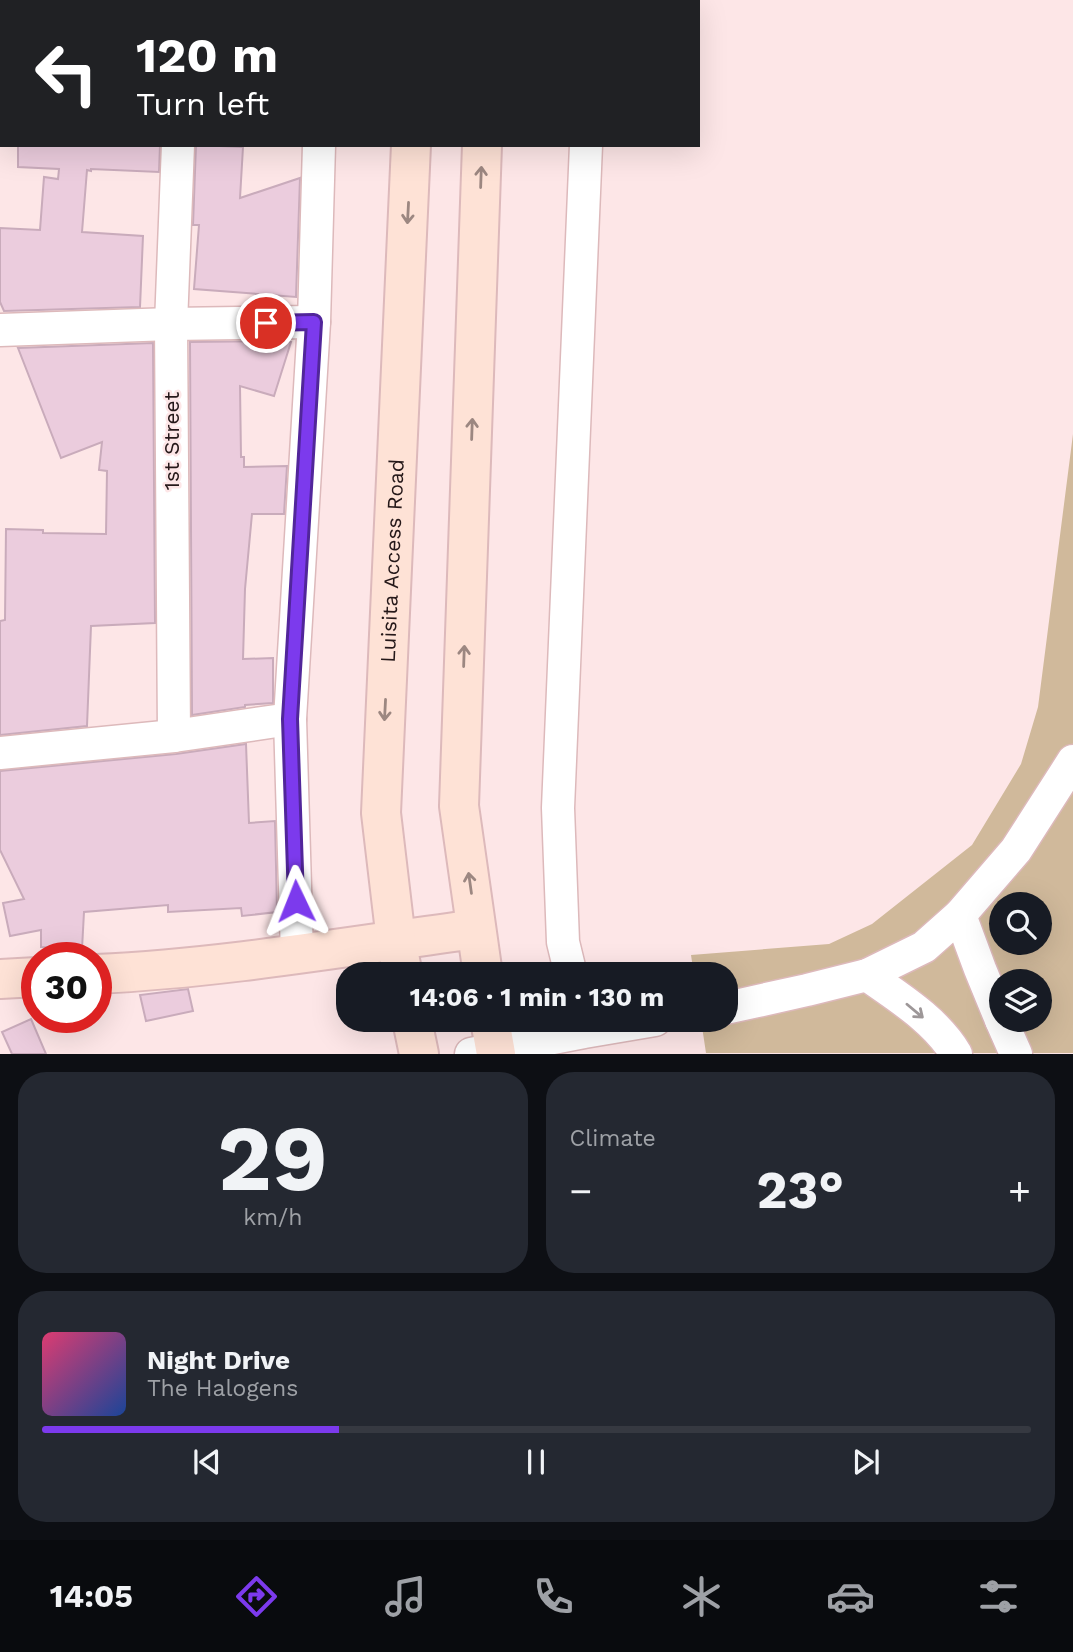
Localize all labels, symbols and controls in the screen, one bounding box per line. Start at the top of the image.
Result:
text: 120 m [136,26,278,84]
icon: left [21,28,112,119]
text: Turn left [136,85,269,123]
one-way arrow [474,166,487,189]
one-way arrow [401,202,414,225]
pin [236,293,296,353]
icon: arrive [247,304,285,342]
street label: 1st Street [159,392,184,490]
one-way arrow [465,418,478,441]
street label: Luisita Access Road [375,458,409,663]
one-way arrow [457,645,470,668]
one-way arrow [379,698,392,721]
position arrow [259,864,333,938]
one-way arrow [463,872,476,895]
map controls [989,892,1052,1032]
button: search [989,892,1052,955]
speed limit sign: 30 [21,942,112,1033]
button: layers [989,969,1052,1032]
text: 14:06 · 1 min · 130 m [410,982,664,1012]
one-way arrow [905,1003,923,1018]
text: 29 [218,1105,328,1212]
text: Climate [570,1125,656,1152]
text: 23° [756,1160,844,1221]
text: − [570,1169,592,1213]
text: + [1008,1169,1031,1213]
text: km/h [243,1204,302,1231]
text: Night Drive [147,1345,290,1375]
text: The Halogens [147,1375,298,1402]
icon: previous [188,1443,226,1481]
icon: pause [517,1443,555,1481]
icon: next [847,1443,885,1481]
icon: directions [232,1572,281,1621]
icon: music [381,1572,430,1621]
icon: phone [529,1572,578,1621]
icon: climate [677,1572,726,1621]
icon: car [826,1572,875,1621]
icon: filters [974,1572,1023,1621]
text: 14:05 [50,1577,133,1615]

